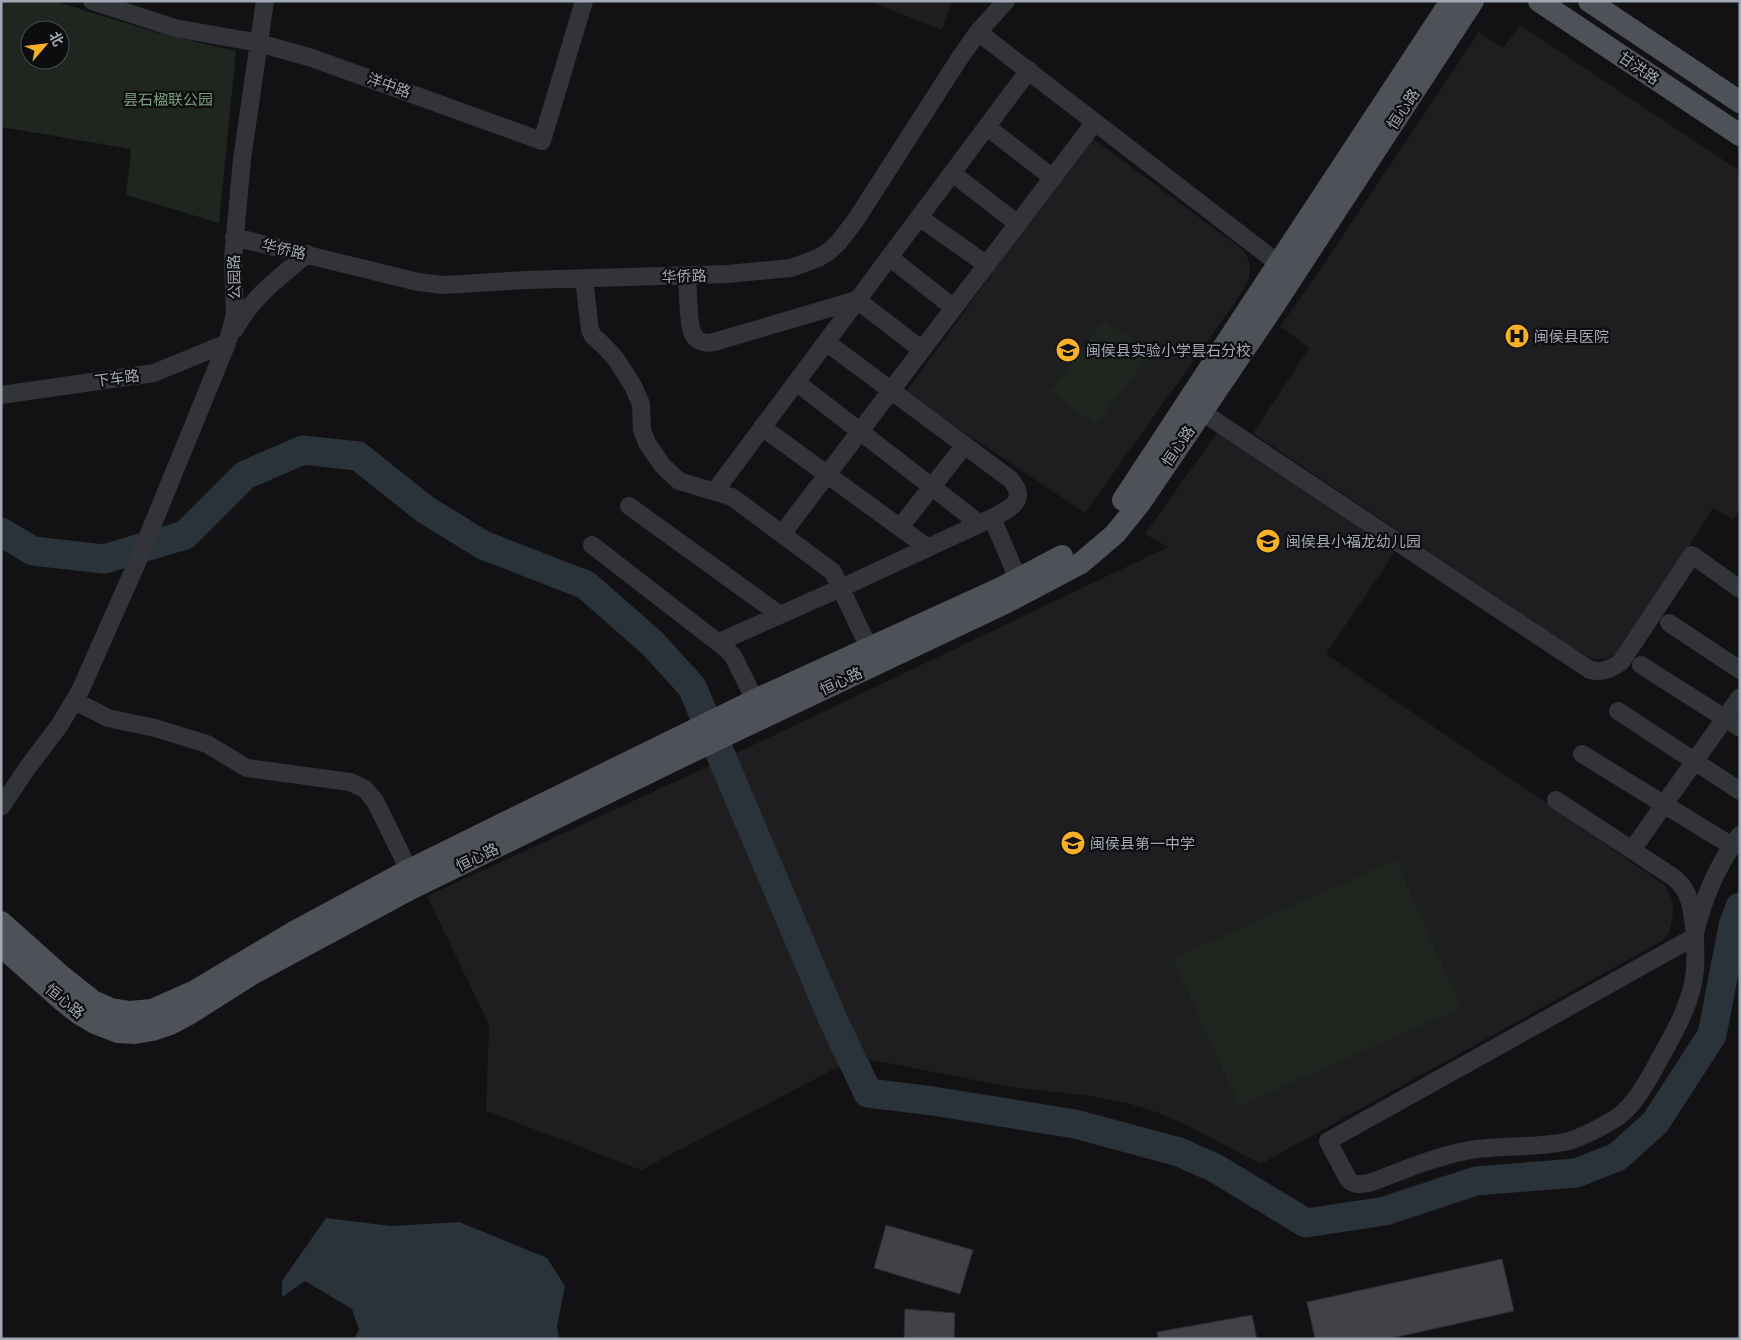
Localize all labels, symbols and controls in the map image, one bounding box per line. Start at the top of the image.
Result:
north arrow [20,20,70,70]
text: 北 [45,28,68,49]
street label: 甘洪路 [1615,48,1663,88]
street label: 洋中路 [365,68,413,102]
street label: 恒心路 [1383,85,1423,133]
park label: 昙石楹联公园 [123,90,213,109]
street label: 华侨路 [260,235,308,263]
street label: 公园路 [224,254,244,300]
street label: 华侨路 [661,266,707,286]
hospital icon: 闽侯县医院 [1504,323,1530,349]
place label: 闽侯县医院 [1534,327,1609,346]
school or university icon: 闽侯县实验小学昙石分校 [1055,337,1081,363]
place label: 闽侯县实验小学昙石分校 [1086,341,1251,360]
street label: 下车路 [93,365,141,391]
street label: 恒心路 [1158,422,1198,470]
school or university icon: 闽侯县小福龙幼儿园 [1255,528,1281,554]
place label: 闽侯县小福龙幼儿园 [1286,532,1421,551]
street label: 恒心路 [817,663,865,699]
school or university icon: 闽侯县第一中学 [1060,830,1086,856]
place label: 闽侯县第一中学 [1090,834,1195,853]
street label: 恒心路 [453,839,501,875]
street label: 恒心路 [42,979,88,1023]

